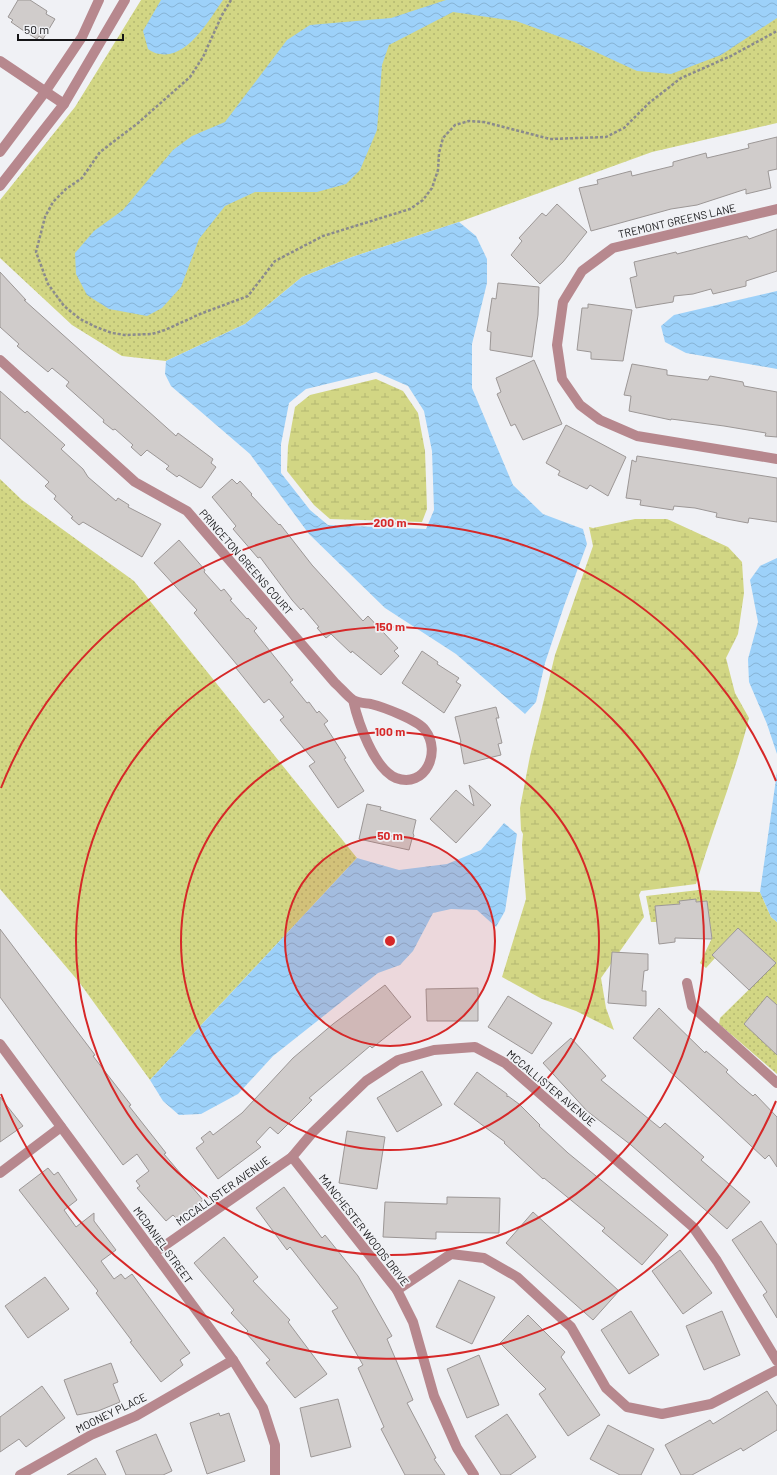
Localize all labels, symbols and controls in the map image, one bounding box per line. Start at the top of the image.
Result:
scale bar [18,16,123,42]
text: 50 m [24,22,49,36]
street label: TREMONT GREENS LANE [617,201,737,240]
street label: PRINCETON GREENS COURT [197,506,296,617]
text: 200 m [374,515,406,529]
text: 150 m [375,619,405,633]
text: 100 m [375,724,405,738]
text: 50 m [377,828,403,842]
centre of rings [383,934,397,948]
street label: MCCALLISTER AVENUE [504,1047,599,1129]
street label: MCCALLISTER AVENUE [173,1153,272,1228]
street label: MANCHESTER WOODS DRIVE [317,1171,412,1288]
street label: MCDANIEL STREET [131,1204,196,1286]
street label: MOONEY PLACE [73,1390,149,1435]

